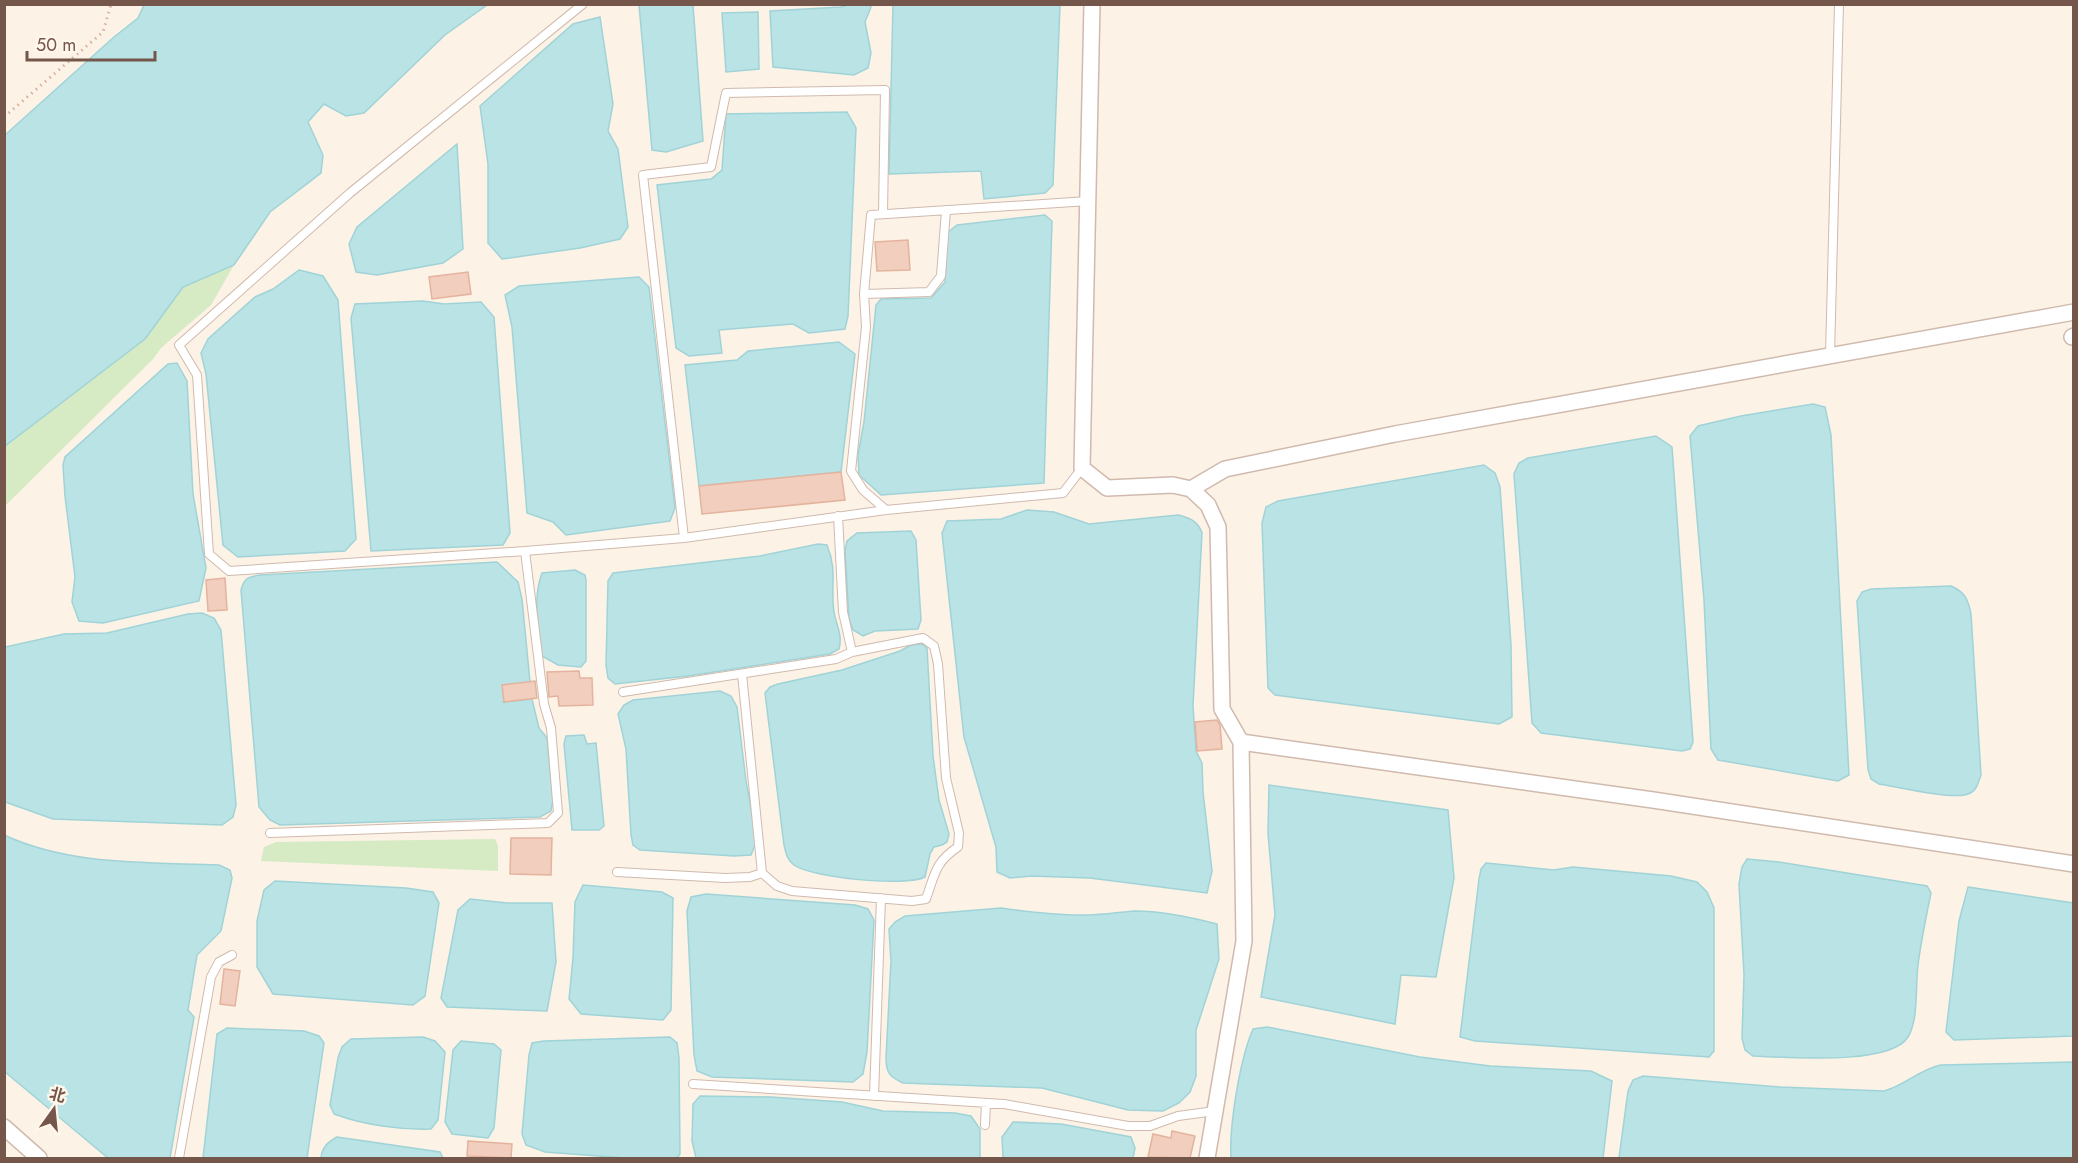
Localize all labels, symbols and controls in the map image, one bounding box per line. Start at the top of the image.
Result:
scale bar [27,24,154,62]
text: 50 m [36,32,76,58]
north arrow [24,1079,84,1139]
text: 北 [47,1082,68,1108]

